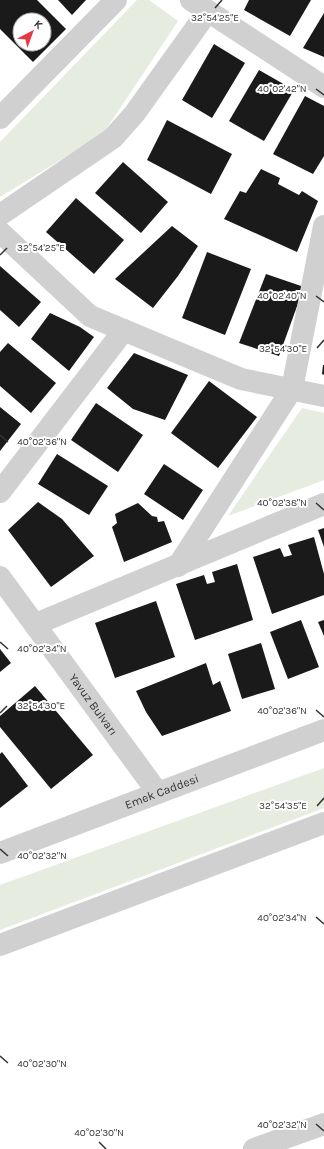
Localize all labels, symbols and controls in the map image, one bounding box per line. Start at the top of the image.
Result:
north arrow [12,12,52,52]
text: 32°54'25"E [191,12,239,24]
text: K [31,18,46,33]
text: 40°02'42"N [257,83,307,95]
text: 32°54'25"E [17,242,65,254]
text: 40°02'40"N [257,290,307,302]
text: 32°54'30"E [259,343,307,355]
text: 40°02'36"N [17,436,67,448]
text: 40°02'38"N [257,497,307,509]
text: 40°02'34"N [17,643,67,655]
street label: Yavuz Bulvarı [66,671,120,738]
text: 32°54'30"E [17,700,65,712]
text: 40°02'36"N [257,705,307,717]
street label: Emek Caddesi [123,771,201,812]
text: 32°54'35"E [259,800,307,812]
text: 40°02'32"N [17,850,67,862]
text: 40°02'34"N [257,912,307,924]
text: 40°02'30"N [17,1058,67,1070]
text: 40°02'32"N [257,1119,307,1131]
text: 40°02'30"N [74,1127,124,1139]

